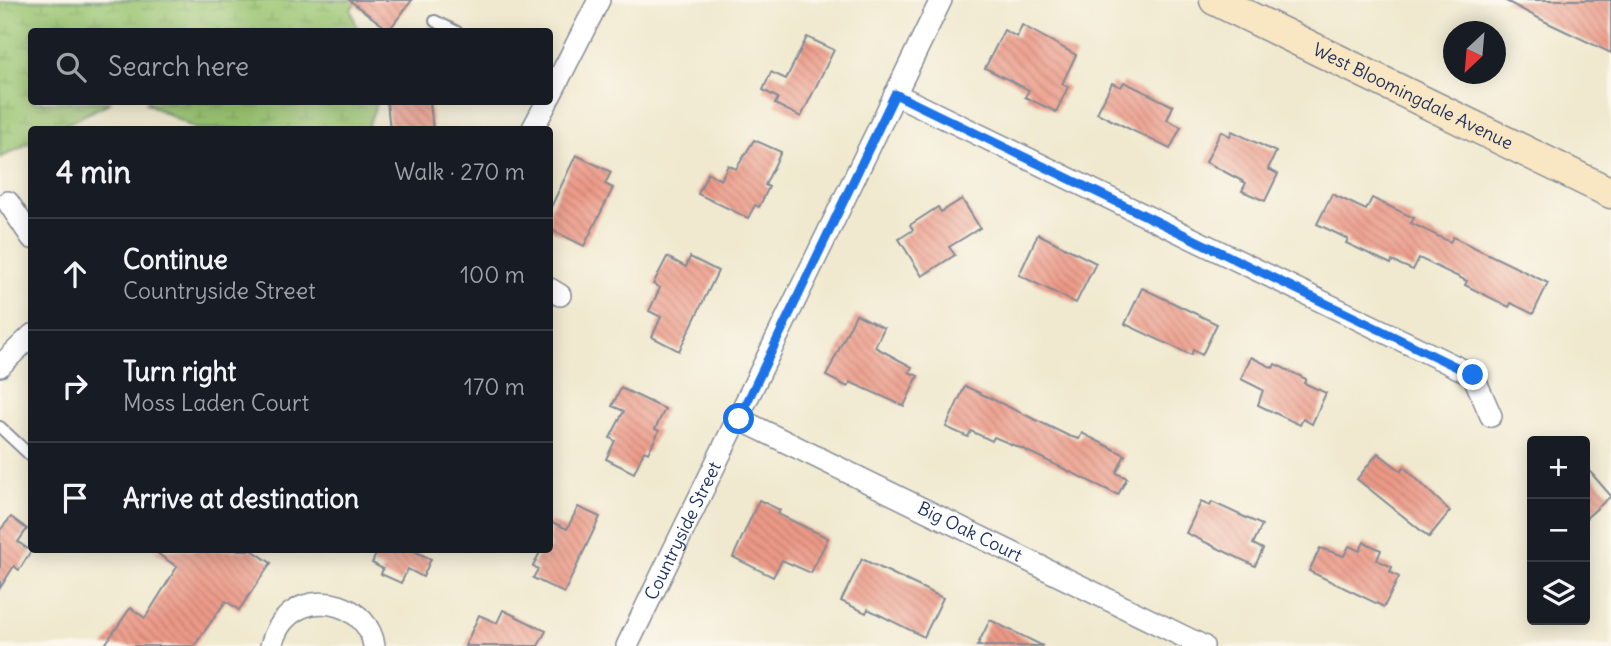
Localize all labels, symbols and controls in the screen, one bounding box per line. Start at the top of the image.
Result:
north arrow [1443,21,1506,84]
search box [28,28,553,105]
street label: West Bloomingdale Avenue [1309,37,1517,154]
icon: search [52,48,90,86]
text: Search here [108,50,249,83]
text: 4 min [56,153,131,191]
text: Walk · 270 m [394,157,525,186]
text: Continue [123,243,228,276]
icon: ahead [56,255,94,293]
text: 100 m [460,260,525,289]
text: Countryside Street [123,276,316,305]
text: Turn right [123,355,236,388]
route end [1457,359,1488,390]
icon: right [56,367,94,405]
text: 170 m [464,372,525,401]
text: Moss Laden Court [123,388,309,417]
route start [723,403,754,434]
map controls [1527,436,1590,625]
button: + [1527,436,1590,499]
street label: Countryside Street [639,458,726,604]
icon: arrive [56,479,94,517]
text: Arrive at destination [123,482,359,515]
street label: Big Oak Court [914,496,1026,567]
button: − [1527,499,1590,562]
button: layers [1527,562,1590,625]

